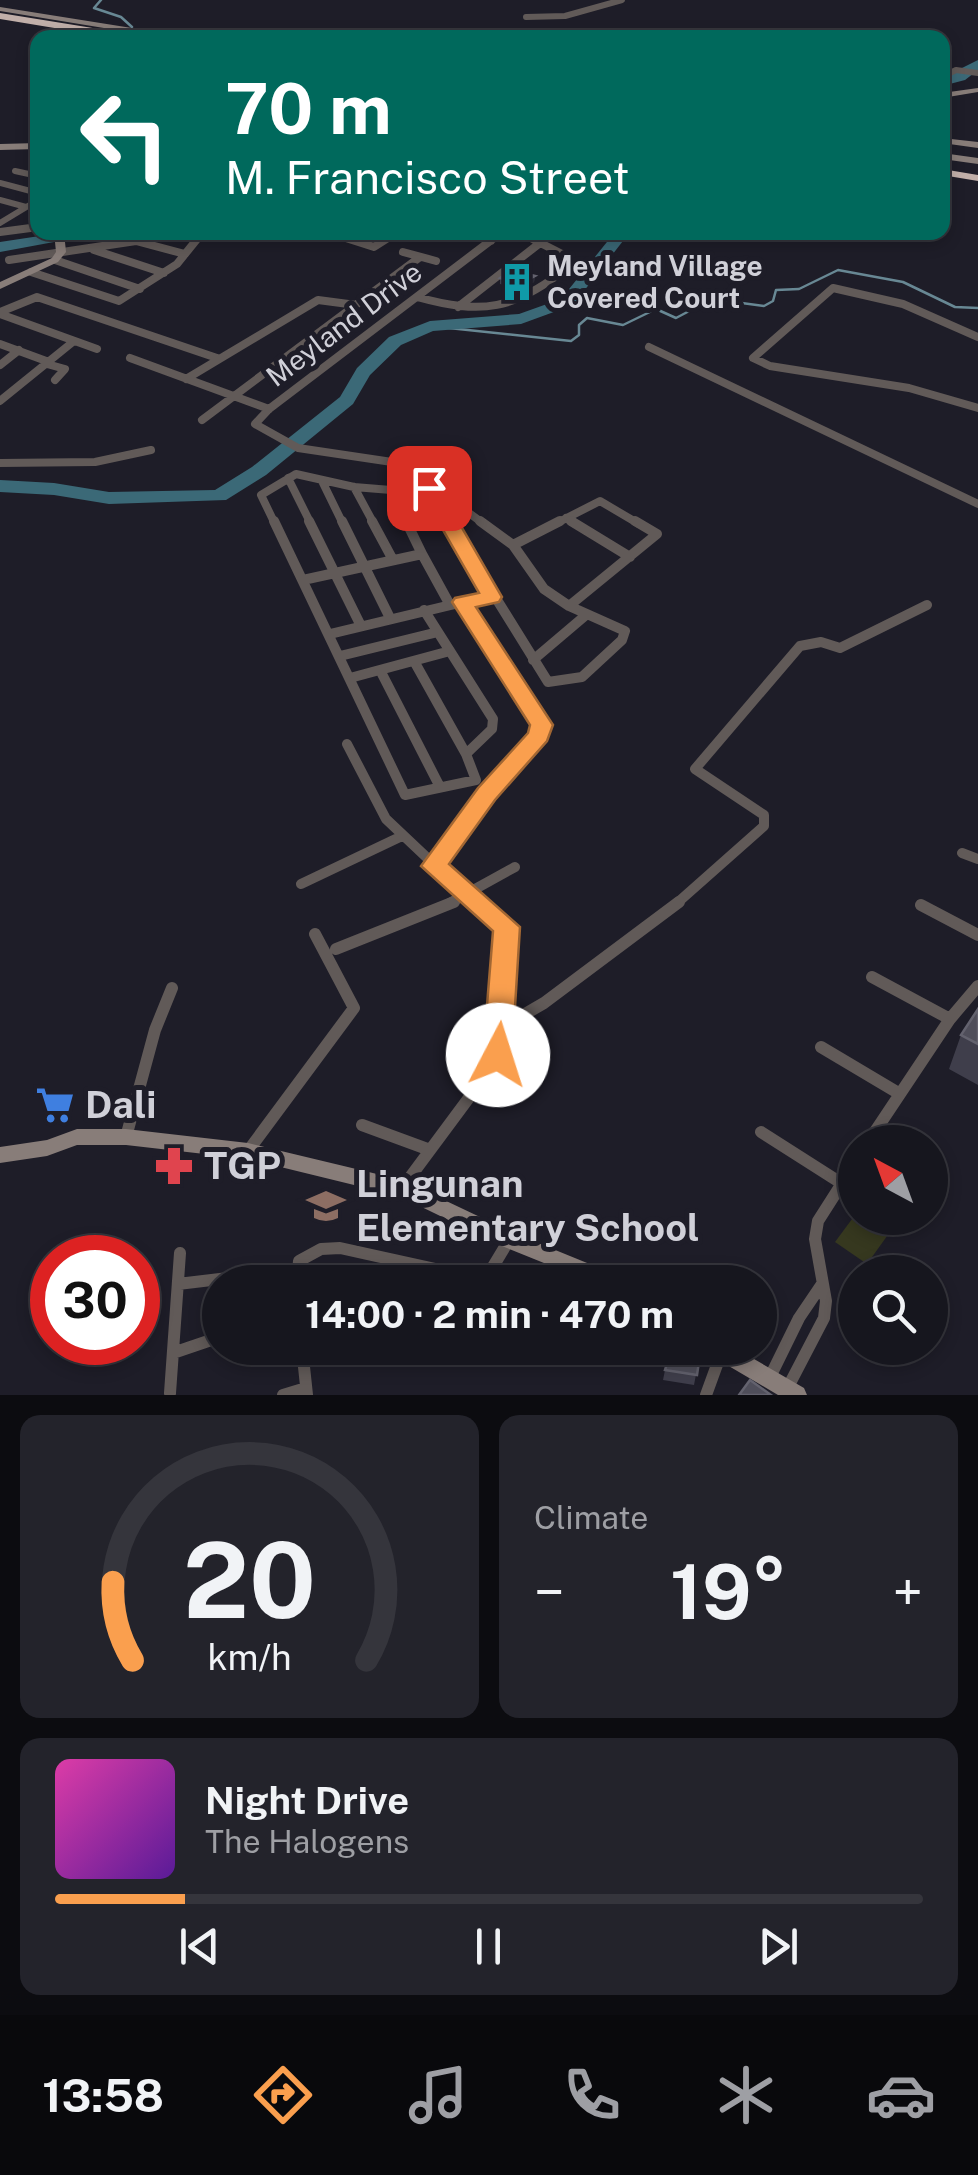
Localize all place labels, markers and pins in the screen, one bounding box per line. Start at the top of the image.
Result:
place label: Meyland Village Covered Court [547,249,763,314]
building icon: Meyland Village Covered Court [496,261,538,303]
pin [387,446,472,531]
place label: Dali [85,1082,156,1127]
supermarket icon: Dali [34,1084,76,1126]
place label: TGP [204,1143,281,1188]
pharmacy icon: TGP [153,1145,195,1187]
place label: Lingunan Elementary School [356,1161,700,1250]
school or university icon: Lingunan Elementary School [305,1185,347,1227]

